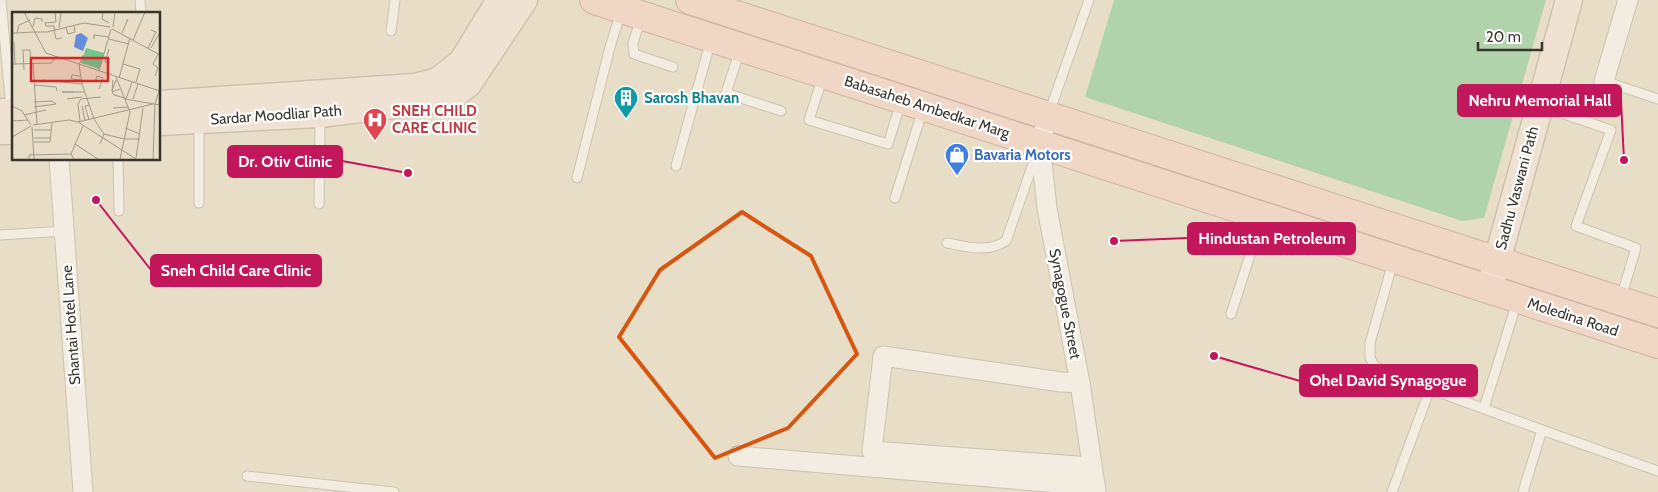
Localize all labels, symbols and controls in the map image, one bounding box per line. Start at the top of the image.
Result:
inset map [12,12,160,160]
scale bar [1478,20,1542,52]
text: 20 m [1486,28,1521,46]
street label: Babasaheb Ambedkar Marg [842,72,1012,142]
building icon: Sarosh Bhavan [613,85,639,119]
callout: Nehru Memorial Hall [1458,85,1621,116]
place label: Sarosh Bhavan [644,89,739,107]
text: Nehru Memorial Hall [1468,91,1612,110]
street label: Sardar Moodliar Path [210,101,342,129]
place label: SNEH CHILD CARE CLINIC [392,102,477,137]
hospital icon: SNEH CHILD CARE CLINIC [362,107,388,141]
street label: Sadhu Vaswani Path [1492,124,1542,252]
shop icon: Bavaria Motors [944,142,970,176]
callout: Dr. Otiv Clinic [228,146,342,177]
place label: Bavaria Motors [974,146,1071,164]
text: Dr. Otiv Clinic [238,152,332,171]
callout: Hindustan Petroleum [1188,223,1355,254]
text: Hindustan Petroleum [1198,229,1346,248]
street label: Synagogue Street [1045,247,1085,361]
callout: Sneh Child Care Clinic [151,255,321,286]
text: Sneh Child Care Clinic [161,261,311,280]
street label: Shantai Hotel Lane [58,264,84,385]
street label: Moledina Road [1525,294,1621,340]
callout: Ohel David Synagogue [1300,365,1477,396]
text: Ohel David Synagogue [1309,371,1467,390]

